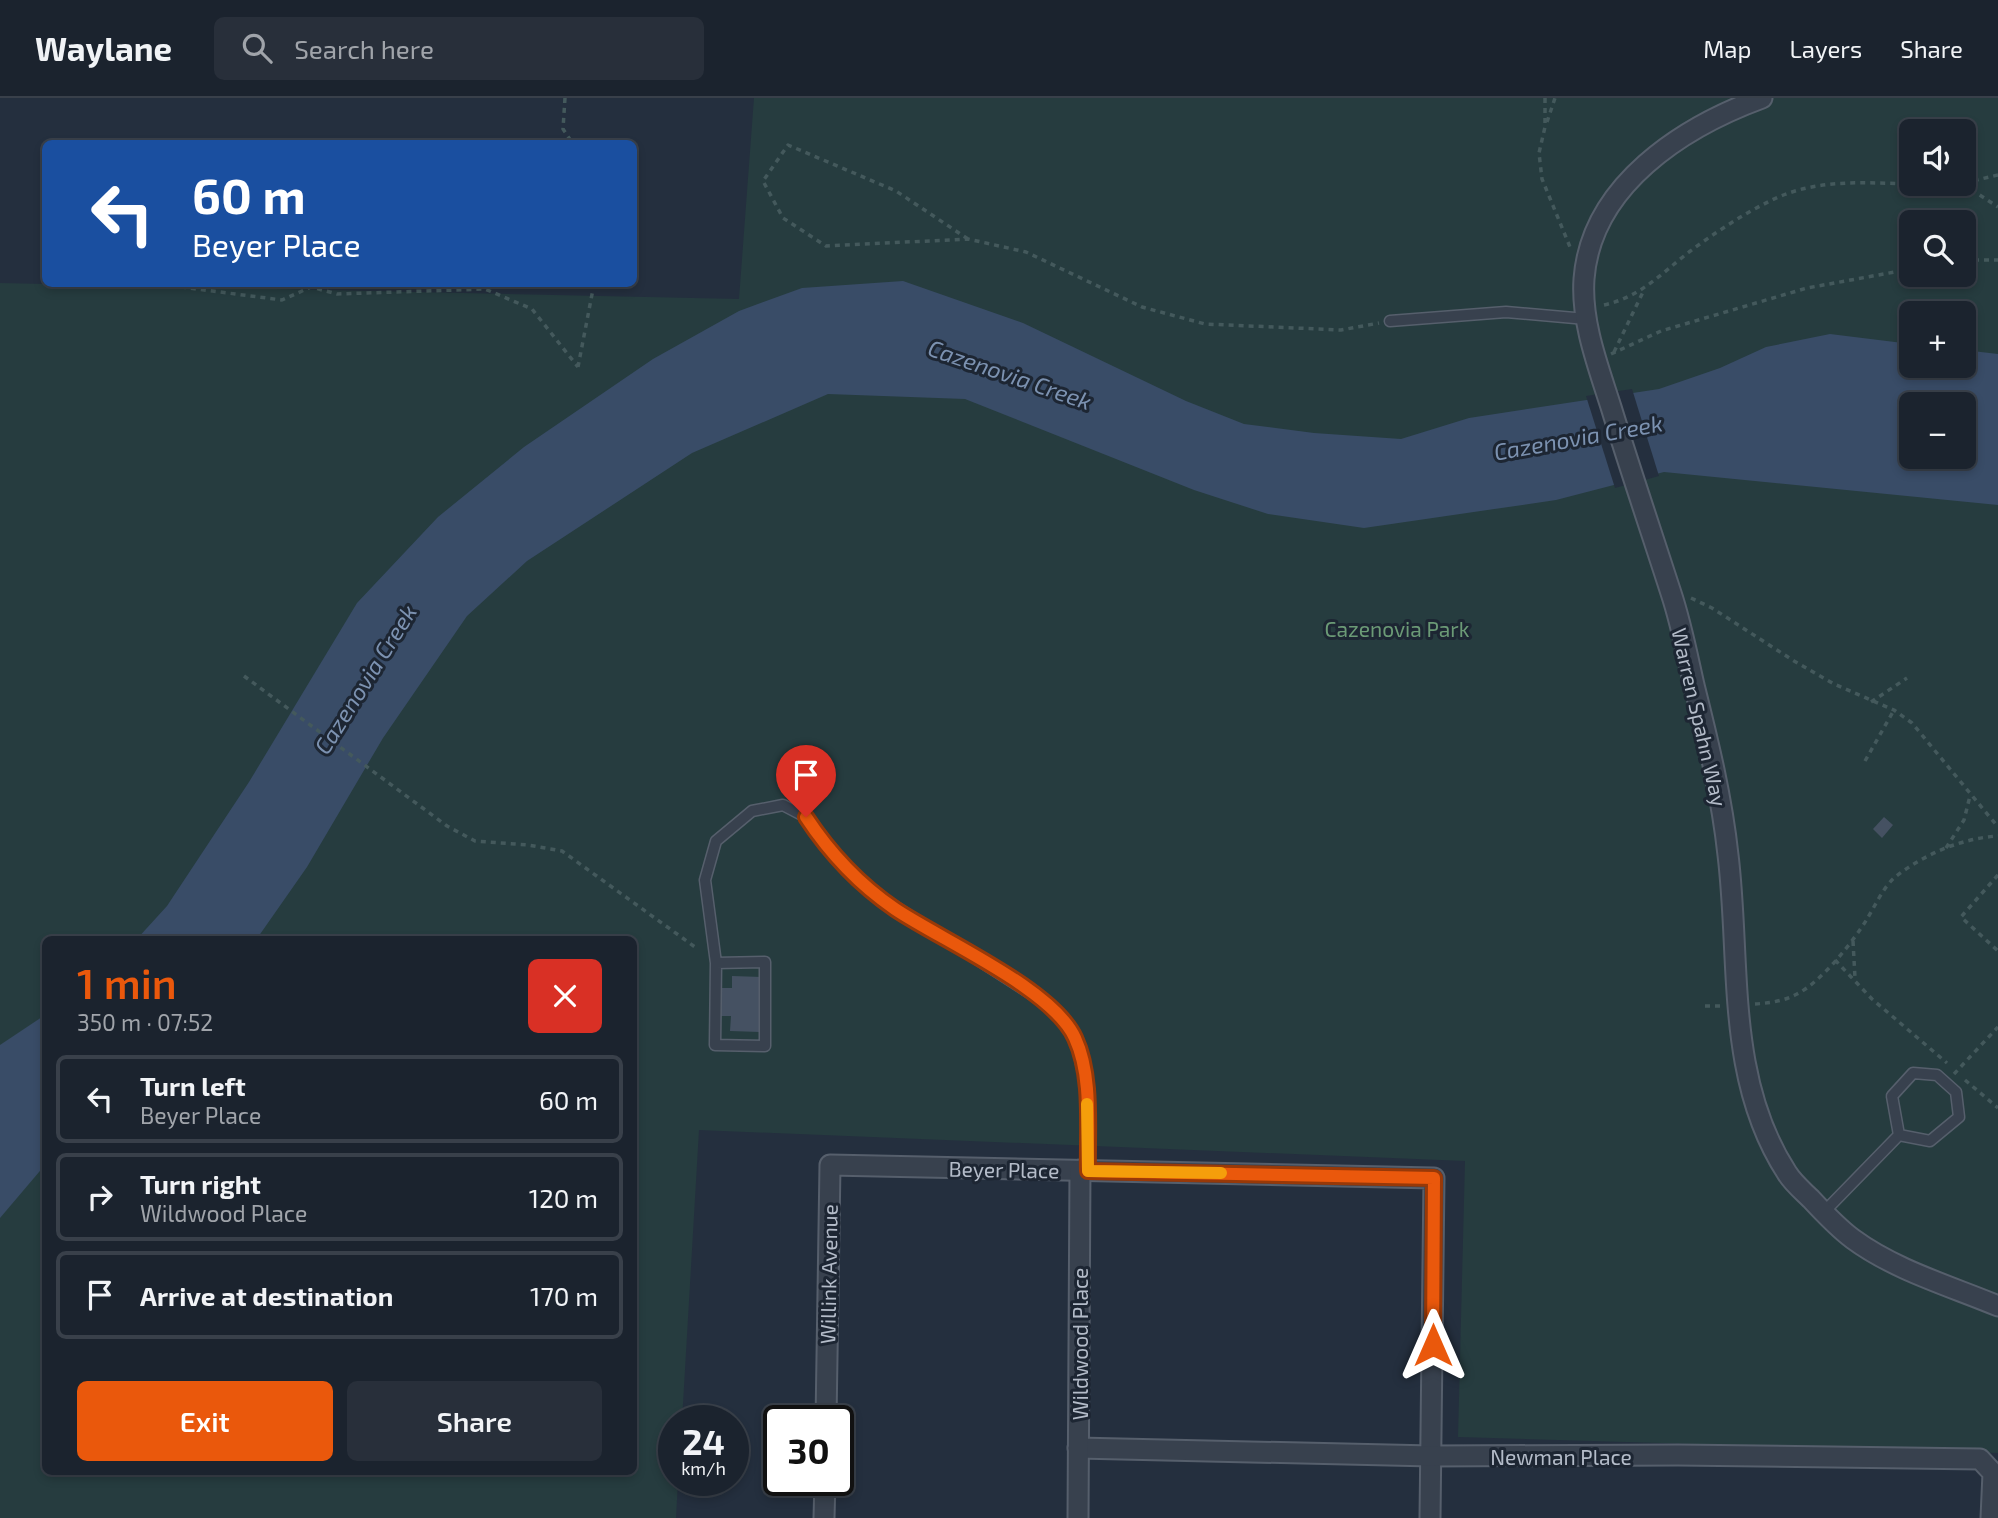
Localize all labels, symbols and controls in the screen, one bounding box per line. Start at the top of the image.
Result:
search box [214,17,704,80]
text: Waylane [35,28,172,68]
icon: search [238,29,276,67]
text: Search here [294,33,434,64]
text: Map [1703,34,1751,63]
text: Layers [1789,34,1862,63]
text: Share [1900,34,1963,63]
map controls [1899,119,1976,469]
button: sound [1899,119,1976,196]
text: 60 m [192,165,306,224]
icon: left [77,168,168,259]
button: search [1899,210,1976,287]
text: Beyer Place [192,225,361,263]
button: + [1899,301,1976,378]
water label: Cazenovia Creek [925,333,1095,415]
button: − [1899,392,1976,469]
water label: Cazenovia Creek [1491,408,1665,466]
water label: Cazenovia Creek [308,599,422,759]
park label: Cazenovia Park [1325,616,1470,641]
street label: Warren Spahn Way [1667,625,1733,809]
pin [776,745,836,817]
icon: arrive [787,756,825,794]
text: 1 min [77,957,177,1007]
button: close [528,959,602,1033]
text: 350 m · 07:52 [77,1008,213,1036]
text: Turn left [140,1070,246,1101]
icon: left [81,1080,119,1118]
text: 60 m [539,1084,598,1115]
text: Beyer Place [140,1101,261,1129]
street label: Beyer Place [948,1156,1060,1182]
text: Turn right [140,1168,261,1199]
icon: right [81,1178,119,1216]
text: 120 m [529,1182,598,1213]
text: Wildwood Place [140,1199,307,1227]
street label: Willink Avenue [814,1204,842,1344]
street label: Wildwood Place [1067,1268,1092,1420]
icon: arrive [81,1276,119,1314]
text: Arrive at destination [140,1280,393,1311]
text: 170 m [530,1280,598,1311]
position arrow [1396,1308,1470,1382]
button: Exit [77,1381,333,1461]
button: Share [347,1381,602,1461]
speed limit sign: 30 [763,1405,854,1496]
text: 24 [682,1420,725,1462]
street label: Newman Place [1490,1444,1632,1469]
text: km/h [681,1457,726,1479]

